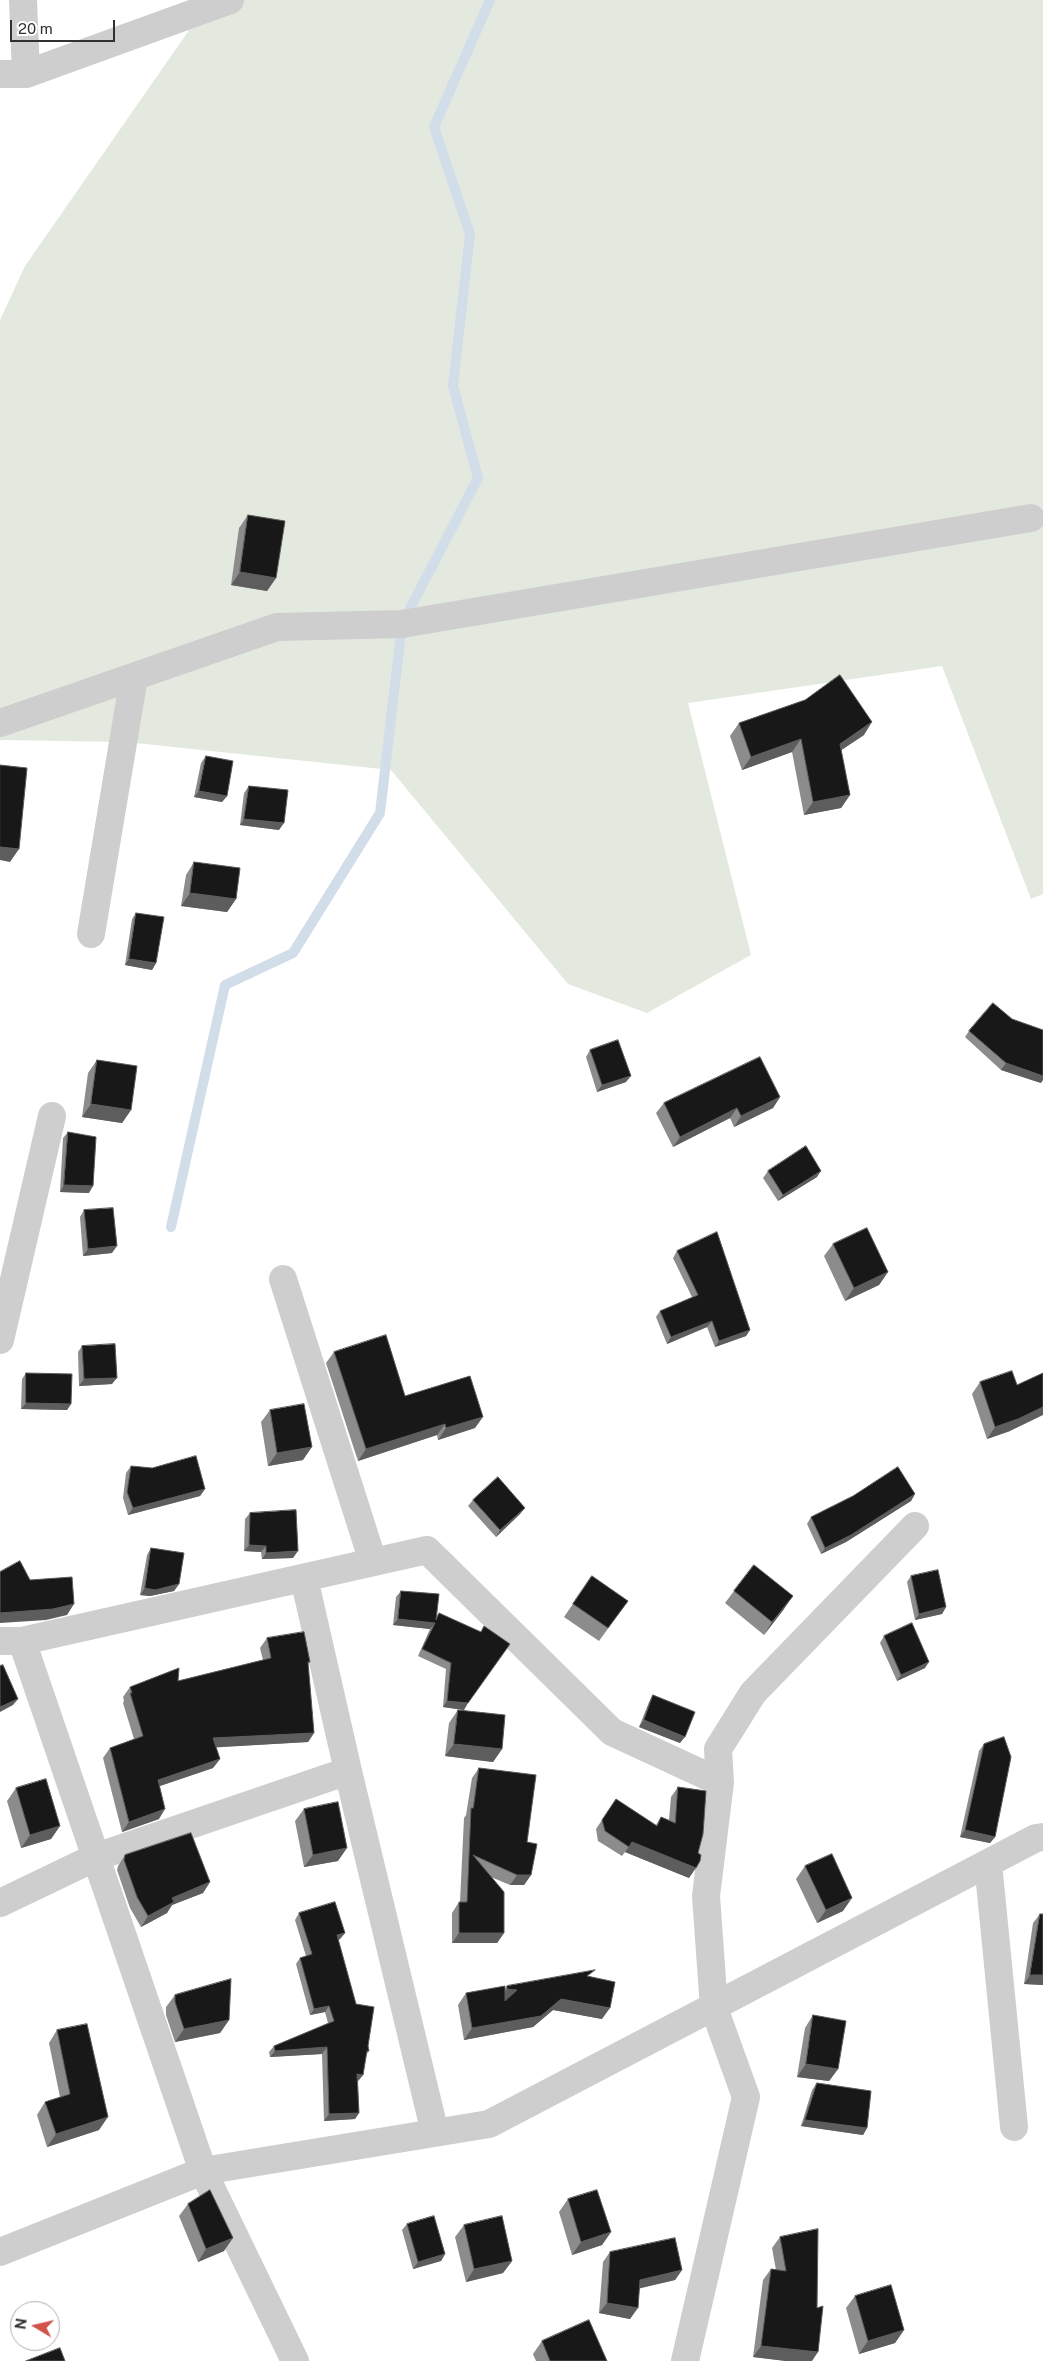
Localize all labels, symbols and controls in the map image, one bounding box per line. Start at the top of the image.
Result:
scale bar [12,10,118,42]
text: 20 m [18,20,53,37]
north arrow [10,2301,60,2351]
text: N [12,2317,30,2330]

